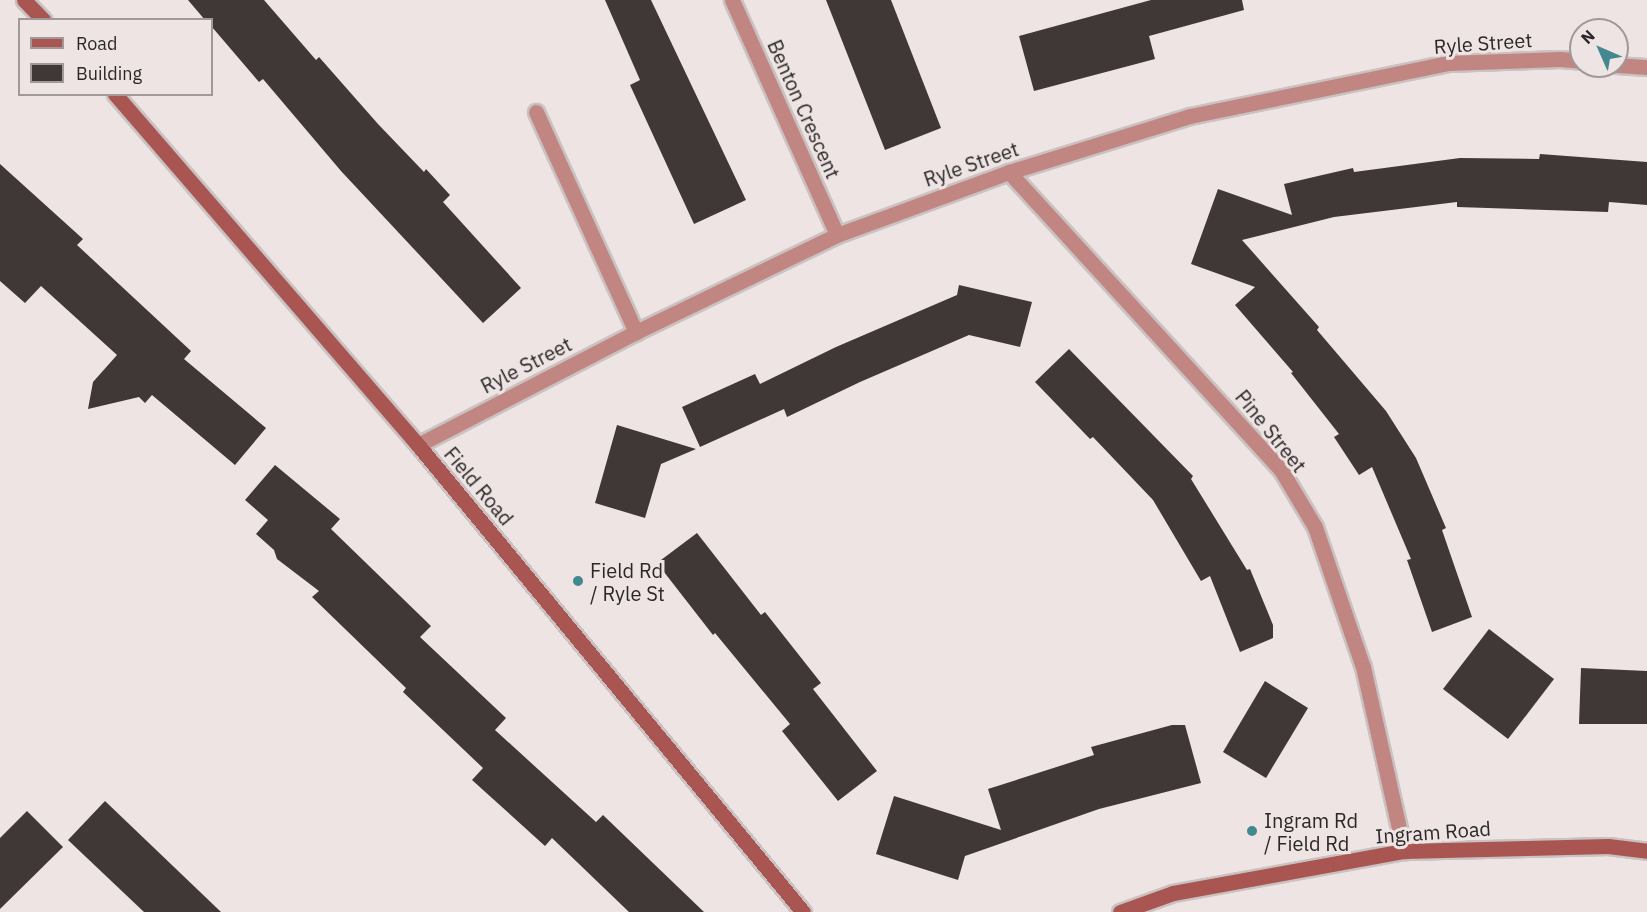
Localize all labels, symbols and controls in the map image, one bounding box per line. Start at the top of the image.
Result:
legend [18,18,213,96]
north arrow [1569,18,1629,78]
text: N [1577,26,1599,48]
street label: Ryle Street [1433,28,1533,58]
text: Road [76,32,117,55]
street label: Benton Crescent [763,36,845,182]
text: Building [76,62,142,85]
street label: Ryle Street [920,137,1022,191]
street label: Ryle Street [477,332,575,398]
street label: Pine Street [1231,385,1311,477]
street label: Field Road [439,442,519,530]
place label: Field Rd / Ryle St [590,558,665,605]
marker: Field Rd / Ryle St [571,574,585,588]
place label: Ingram Rd / Field Rd [1264,808,1358,855]
street label: Ingram Road [1374,816,1492,848]
marker: Ingram Rd / Field Rd [1245,824,1259,838]

